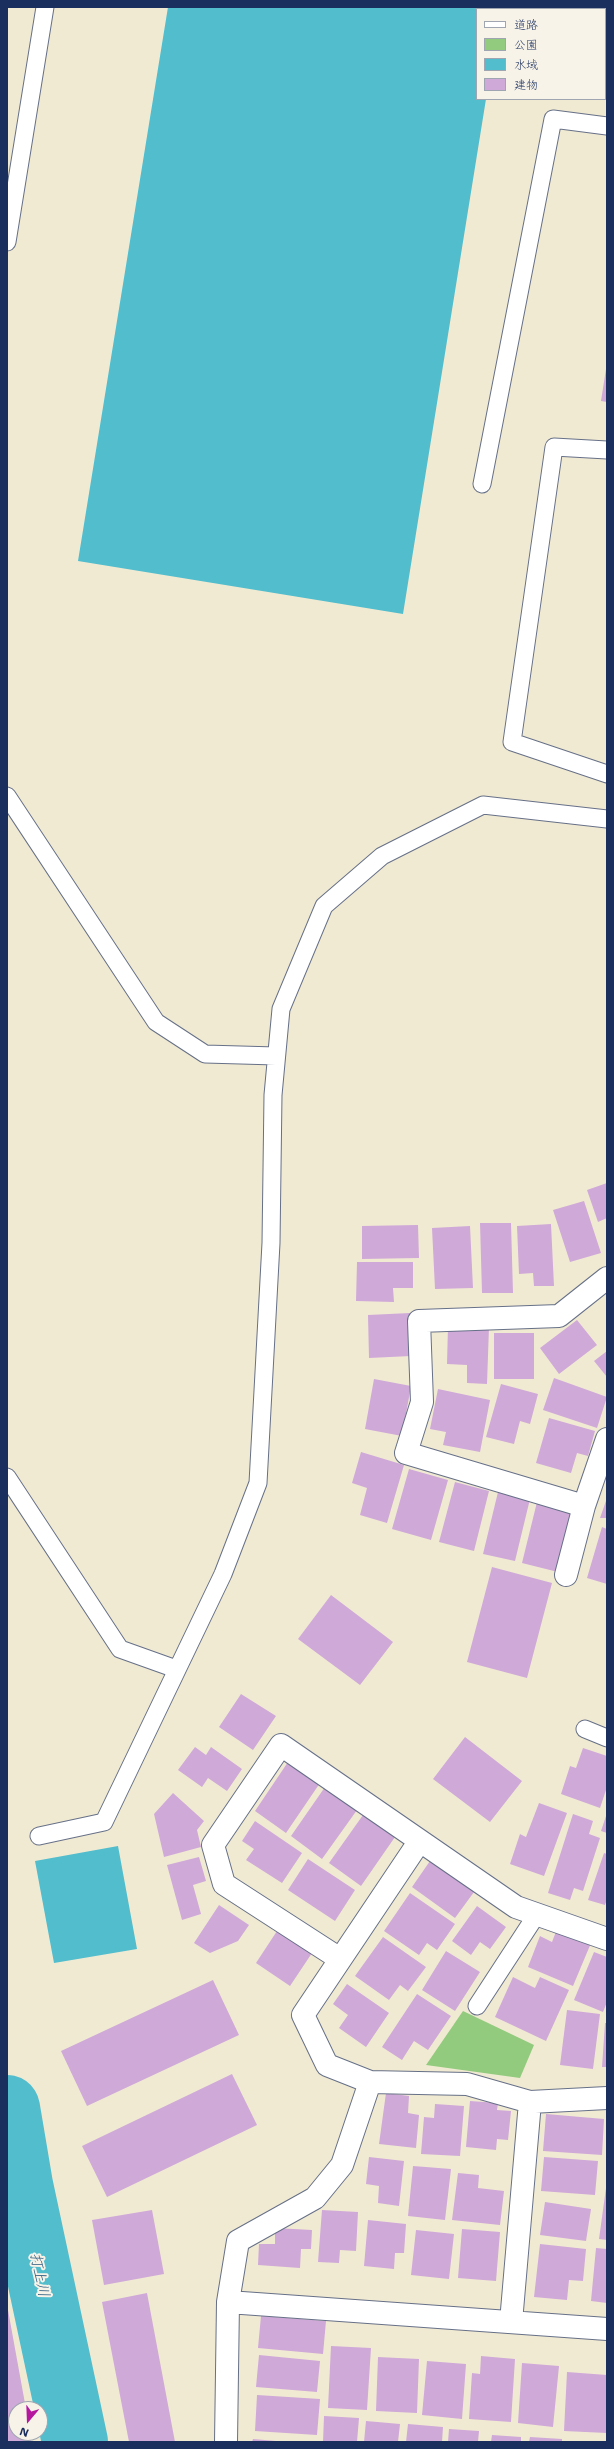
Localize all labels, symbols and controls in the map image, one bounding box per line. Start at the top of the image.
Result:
legend [476,8,606,100]
text: 道路 [514,17,538,33]
text: 公園 [514,37,538,53]
text: 水域 [514,57,538,73]
text: 建物 [514,77,538,93]
water label: 打上川 [26,2251,52,2299]
north arrow [8,2401,48,2441]
text: N [18,2423,31,2440]

